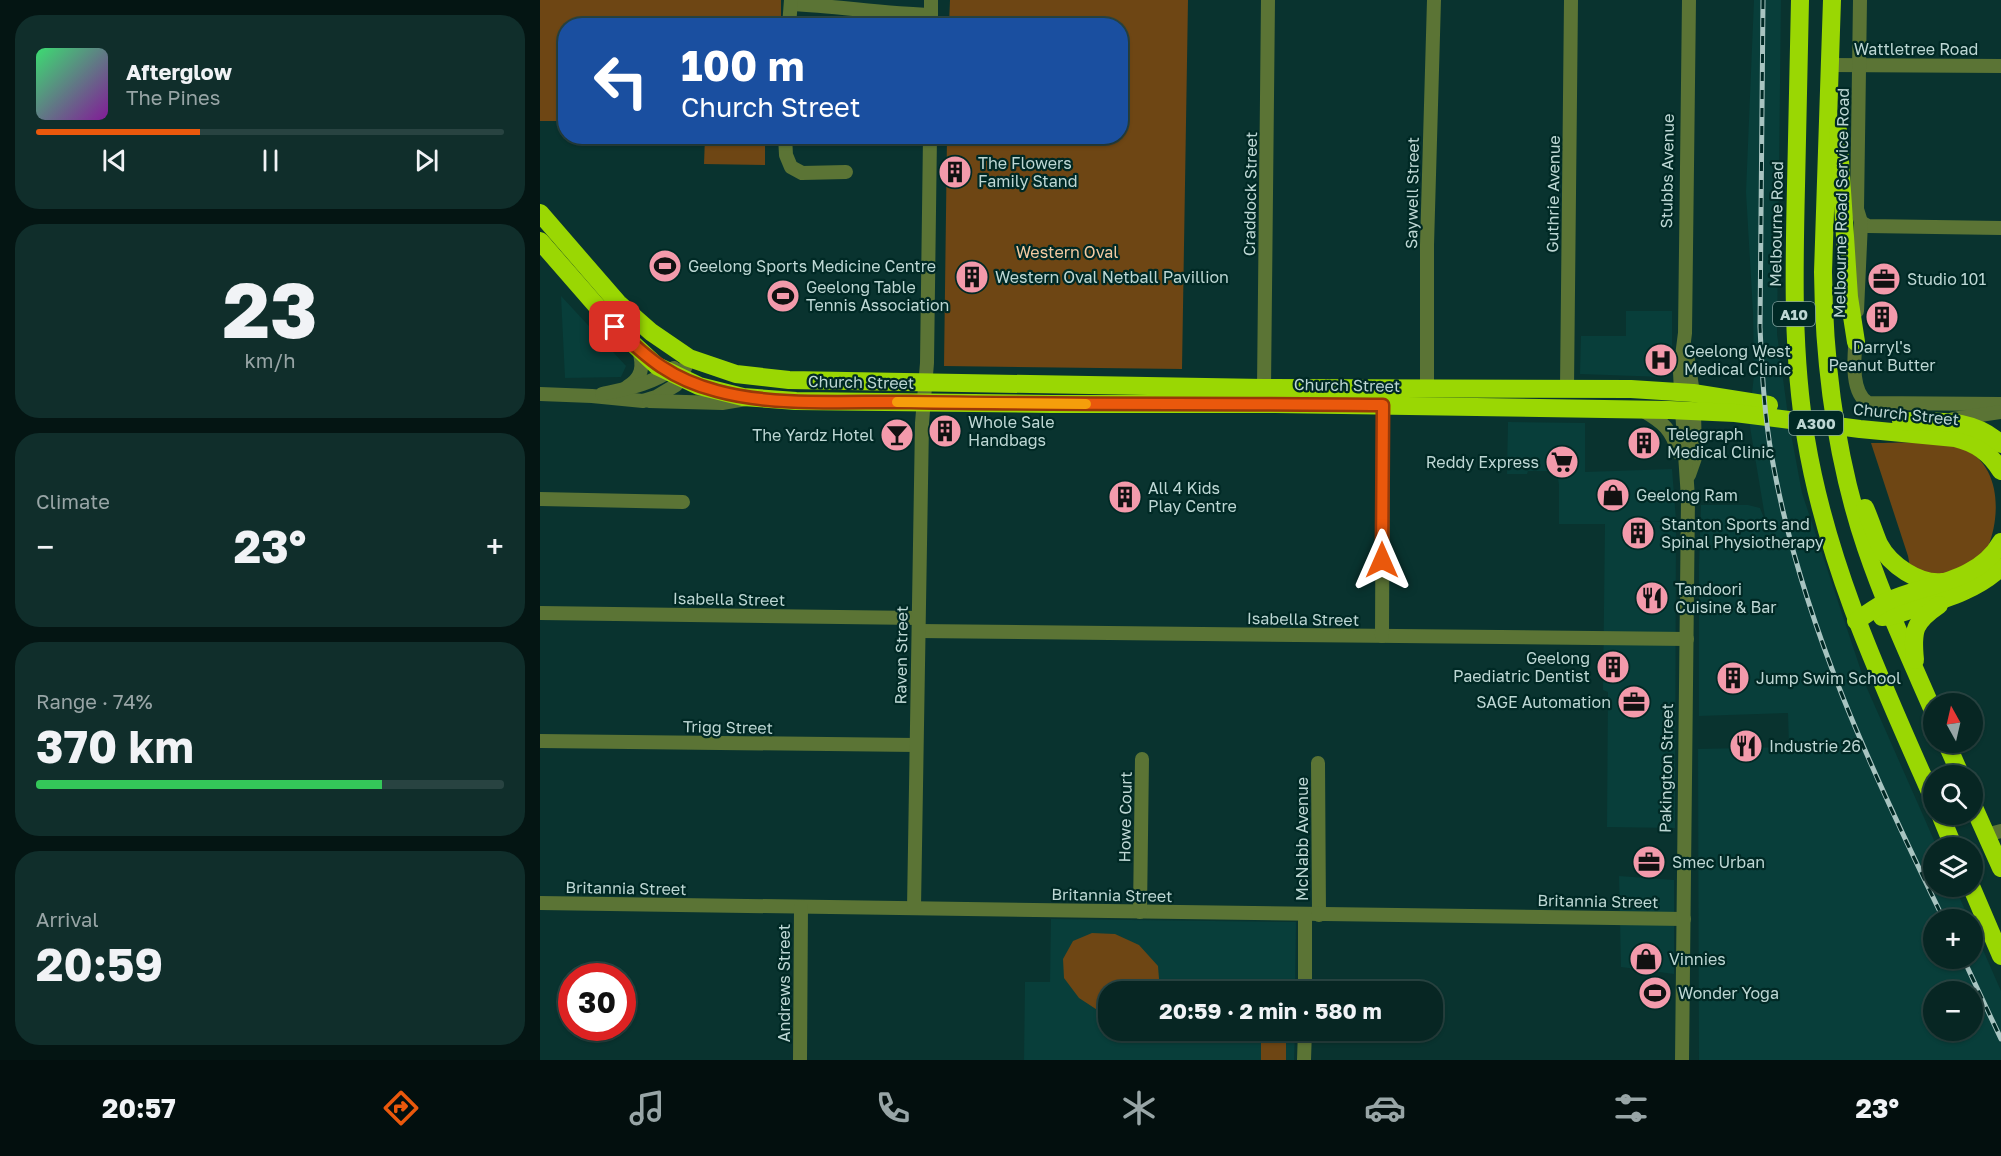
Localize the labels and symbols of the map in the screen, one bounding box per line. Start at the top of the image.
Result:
street label: Wattletree Road [1854,39,1978,59]
street label: Melbourne Road Service Road [1829,88,1853,318]
street label: Stubbs Avenue [1656,114,1678,228]
street label: Craddock Street [1239,132,1261,256]
street label: Guthrie Avenue [1542,135,1564,253]
street label: Saywell Street [1401,137,1423,249]
place label: The Flowers Family Stand [978,153,1078,191]
building icon: The Flowers Family Stand [937,154,973,190]
street label: Melbourne Road [1765,161,1787,287]
park label: Western Oval [1016,242,1118,262]
sports icon: Geelong Sports Medicine Centre [647,248,683,284]
place label: Geelong Sports Medicine Centre [688,256,936,276]
building icon: Western Oval Netball Pavillion [954,259,990,295]
office icon: Studio 101 [1866,261,1902,297]
place label: Western Oval Netball Pavillion [995,267,1229,287]
place label: Studio 101 [1907,269,1986,289]
place label: Geelong Table Tennis Association [806,277,949,315]
sports icon: Geelong Table Tennis Association [765,278,801,314]
building icon: Darryl's Peanut Butter [1864,299,1900,335]
pin [589,301,640,352]
road number: A10 [1773,302,1815,326]
place label: Darryl's Peanut Butter [1828,337,1936,375]
place label: Geelong West Medical Clinic [1684,341,1791,379]
hospital icon: Geelong West Medical Clinic [1643,342,1679,378]
street label: Church Street [808,371,914,393]
street label: Church Street [1294,374,1400,396]
street label: Church Street [1852,398,1960,430]
road number: A300 [1789,411,1843,435]
place label: Whole Sale Handbags [968,412,1055,450]
building icon: Whole Sale Handbags [927,413,963,449]
bar icon: The Yardz Hotel [879,417,915,453]
place label: Telegraph Medical Clinic [1667,424,1774,462]
place label: The Yardz Hotel [752,425,874,445]
building icon: Telegraph Medical Clinic [1626,425,1662,461]
supermarket icon: Reddy Express [1544,444,1580,480]
place label: Reddy Express [1426,452,1539,472]
shop icon: Geelong Ram [1595,477,1631,513]
place label: All 4 Kids Play Centre [1148,478,1237,516]
building icon: All 4 Kids Play Centre [1107,479,1143,515]
place label: Geelong Ram [1636,485,1738,505]
place label: Stanton Sports and Spinal Physiotherapy [1661,514,1824,552]
building icon: Stanton Sports and Spinal Physiotherapy [1620,515,1656,551]
position arrow [1350,528,1414,592]
place label: Tandoori Cuisine & Bar [1675,579,1776,617]
restaurant icon: Tandoori Cuisine & Bar [1634,580,1670,616]
street label: Isabella Street [673,588,785,610]
street label: Raven Street [890,606,912,704]
street label: Isabella Street [1247,608,1359,630]
place label: Geelong Paediatric Dentist [1453,648,1590,686]
building icon: Geelong Paediatric Dentist [1595,649,1631,685]
building icon: Jump Swim School [1715,660,1751,696]
place label: Jump Swim School [1756,668,1901,688]
office icon: SAGE Automation [1616,684,1652,720]
place label: SAGE Automation [1476,692,1611,712]
north arrow [1923,693,1983,753]
street label: Pakington Street [1655,703,1677,833]
street label: Trigg Street [683,716,773,738]
restaurant icon: Industrie 26 [1728,728,1764,764]
place label: Industrie 26 [1769,736,1861,756]
street label: Howe Court [1114,771,1136,863]
street label: McNabb Avenue [1292,777,1312,901]
office icon: Smec Urban [1631,844,1667,880]
place label: Smec Urban [1672,852,1765,872]
street label: Britannia Street [565,877,687,899]
street label: Britannia Street [1051,884,1173,906]
street label: Britannia Street [1537,890,1659,912]
street label: Andrews Street [774,924,794,1042]
shop icon: Vinnies [1628,941,1664,977]
place label: Vinnies [1669,949,1726,969]
speed limit sign: 30 [558,963,636,1041]
sports icon: Wonder Yoga [1637,975,1673,1011]
place label: Wonder Yoga [1678,983,1779,1003]

